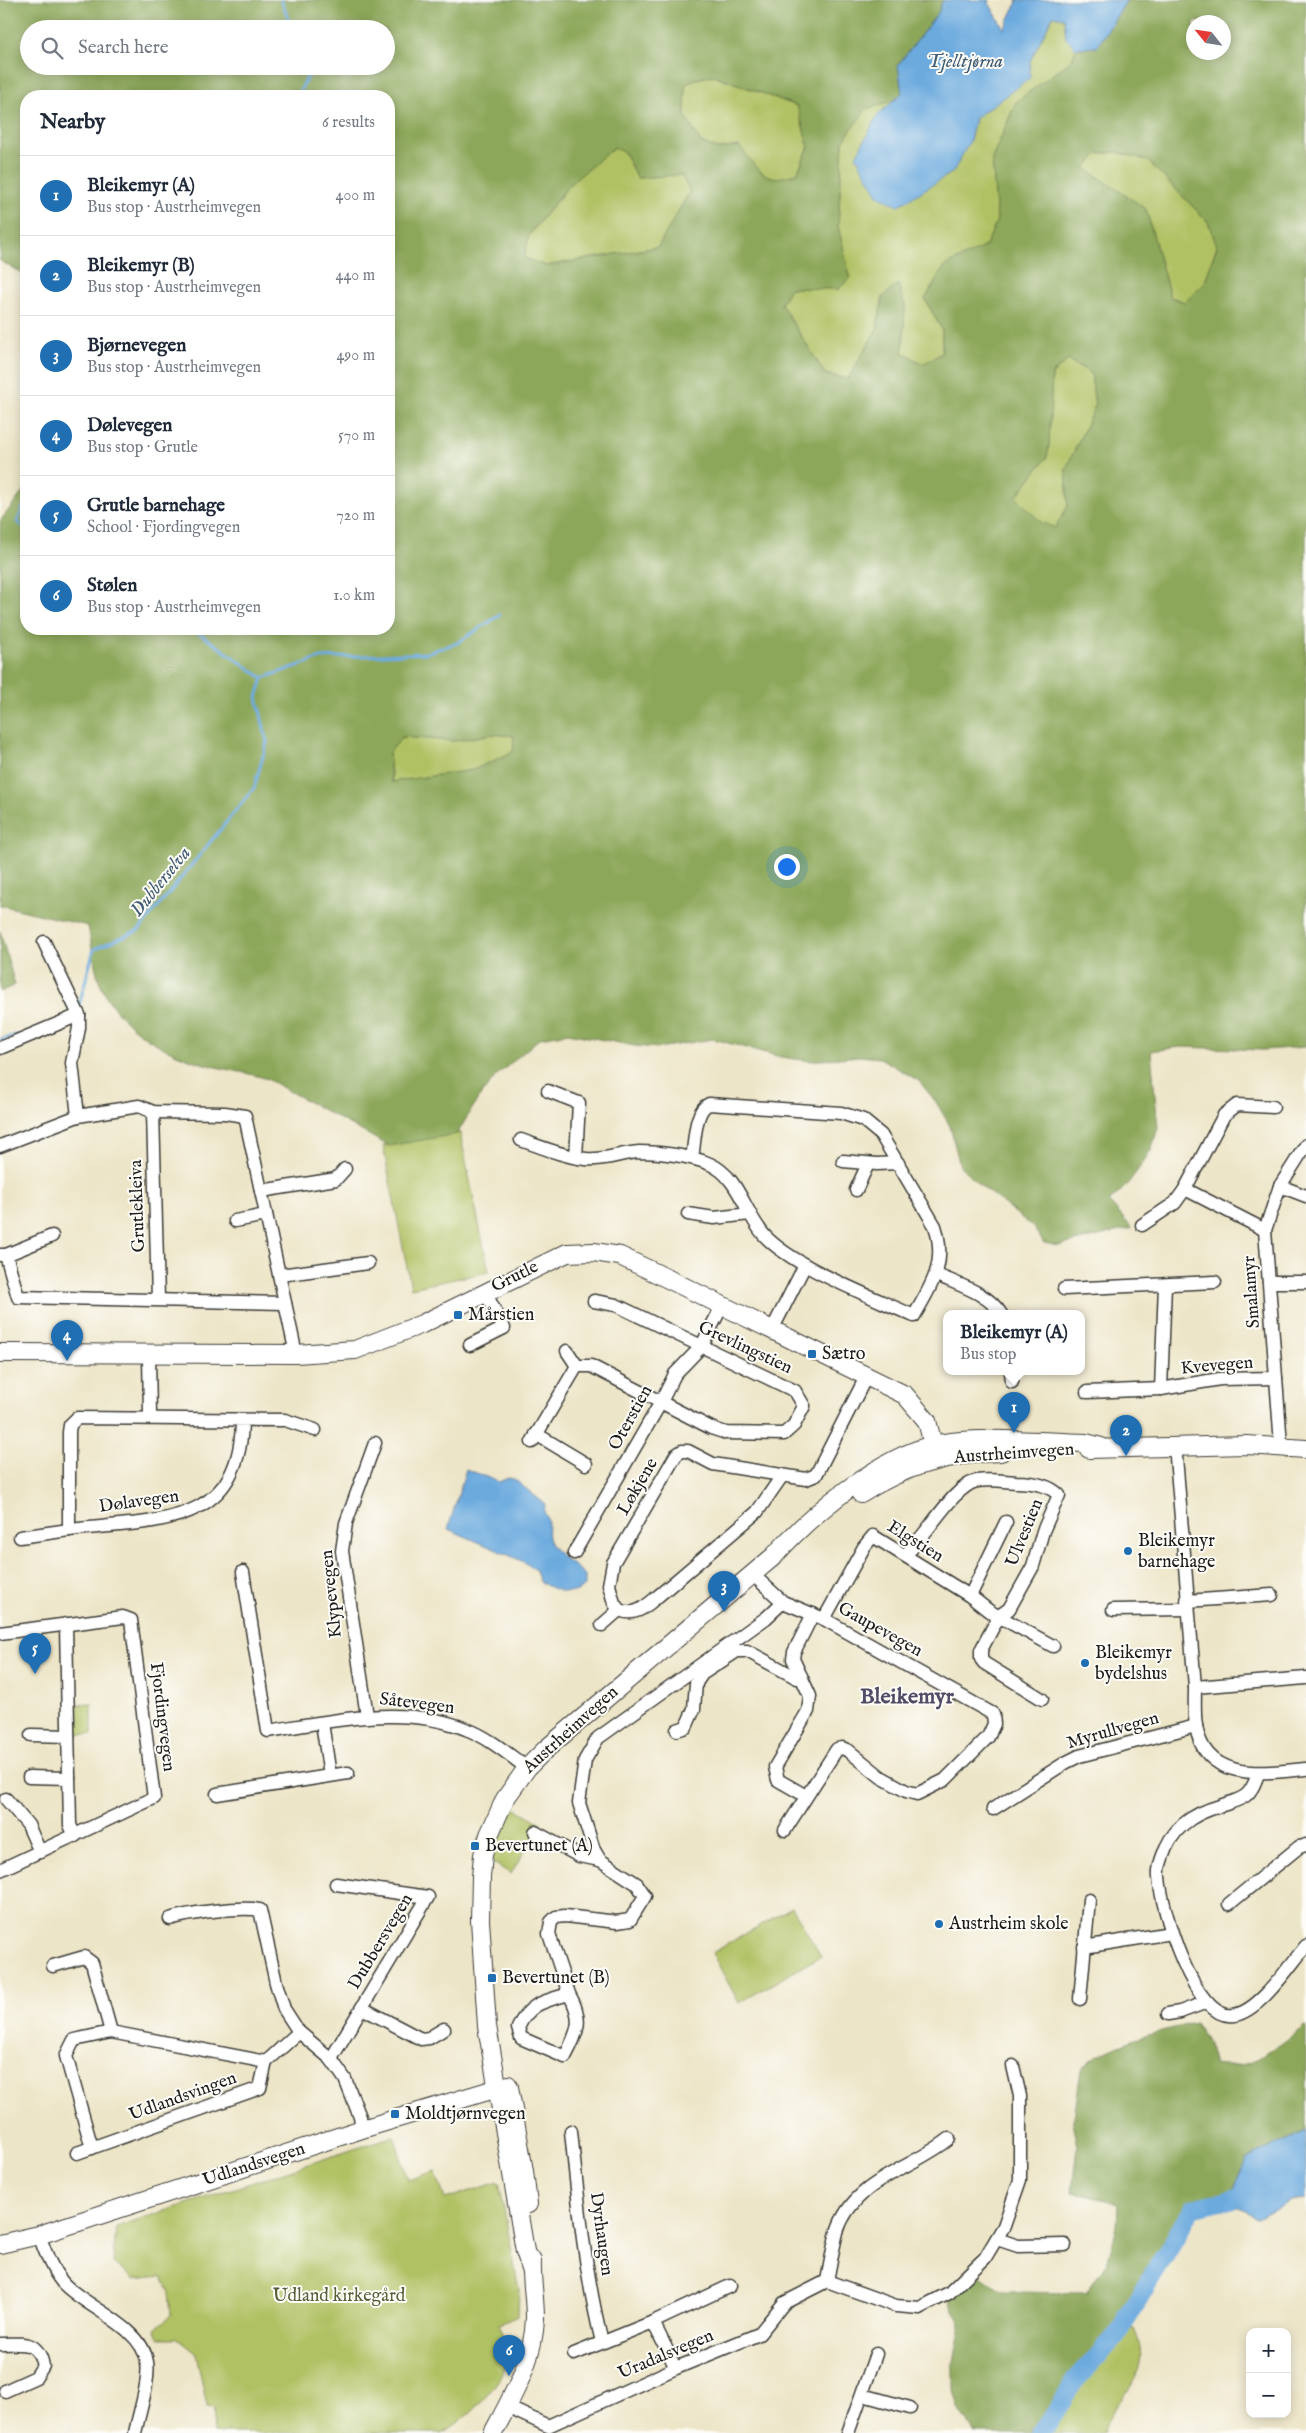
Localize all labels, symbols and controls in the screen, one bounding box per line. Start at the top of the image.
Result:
north arrow [1186,15,1231,60]
search box [20,20,395,75]
icon: search [38,34,66,62]
text: Search here [78,36,169,60]
water label: Tjelltjørna [927,50,1003,74]
text: Nearby [40,109,105,136]
text: 6 results [322,113,375,133]
text: Bleikemyr (A) [87,174,195,198]
text: 1 [53,186,59,206]
text: 400 m [336,186,375,206]
text: Bus stop · Austrheimvegen [87,198,261,218]
text: Bleikemyr (B) [87,254,195,278]
text: 2 [52,266,60,286]
text: 440 m [336,266,375,286]
text: Bus stop · Austrheimvegen [87,278,261,298]
text: Bjørnevegen [87,334,186,358]
text: 3 [53,346,59,366]
text: 490 m [336,346,375,366]
text: Bus stop · Austrheimvegen [87,358,261,378]
text: Dølevegen [87,414,172,438]
text: 4 [52,426,60,446]
text: 570 m [338,426,375,446]
text: Bus stop · Grutle [87,438,198,458]
text: Grutle barnehage [87,494,225,518]
text: 5 [53,506,59,526]
text: 720 m [336,506,375,526]
text: School · Fjordingvegen [87,518,240,538]
text: Stølen [87,574,137,598]
text: 6 [53,586,59,606]
text: 1.0 km [333,586,375,606]
text: Bus stop · Austrheimvegen [87,598,261,618]
water label: Dubberselva [126,842,196,922]
your location [774,854,800,880]
street label: Grutlekleiva [125,1159,151,1253]
street label: Smalamyr [1238,1254,1266,1329]
street label: Grutle [488,1256,542,1298]
place label: Mårstien [468,1304,535,1327]
marker: Mårstien [452,1309,464,1321]
popup [943,1310,1085,1375]
street label: Grevlingstien [694,1316,796,1380]
pin: 4 [51,1320,83,1361]
text: Bleikemyr (A) [960,1321,1068,1345]
place label: Sætro [822,1343,866,1366]
text: Bus stop [960,1345,1016,1365]
marker: Sætro [806,1348,818,1360]
street label: Kvevegen [1180,1351,1255,1381]
street label: Oterstien [604,1381,658,1455]
pin: 1 [998,1392,1030,1433]
pin: 2 [1110,1415,1142,1456]
street label: Austrheimvegen [952,1438,1075,1470]
street label: Løkjene [612,1454,664,1520]
street label: Dølavegen [98,1485,181,1519]
street label: Ulvestien [1001,1495,1049,1570]
street label: Elgstien [883,1516,948,1568]
place label: Bleikemyr barnehage [1138,1530,1215,1574]
marker: Bleikemyr barnehage [1122,1545,1134,1557]
street label: Klypevegen [316,1548,348,1639]
pin: 3 [708,1571,740,1612]
street label: Gaupevegen [834,1597,927,1663]
pin: 5 [19,1633,51,1674]
place label: Bleikemyr bydelshus [1095,1642,1172,1686]
marker: Bleikemyr bydelshus [1079,1657,1091,1669]
street label: Fjordingvegen [144,1661,180,1773]
street label: Austrheimvegen [518,1681,624,1780]
district label: Bleikemyr [860,1683,955,1711]
street label: Såtevegen [378,1688,456,1720]
street label: Myrullvegen [1064,1707,1162,1755]
place label: Bevertunet (A) [485,1835,593,1858]
marker: Bevertunet (A) [469,1840,481,1852]
street label: Dubbersvegen [343,1889,419,1994]
place label: Austrheim skole [948,1913,1069,1936]
marker: Austrheim skole [933,1918,945,1930]
place label: Bevertunet (B) [502,1967,610,1990]
marker: Bevertunet (B) [486,1972,498,1984]
street label: Udlandsvingen [126,2067,240,2127]
place label: Moldtjørnvegen [405,2103,526,2126]
marker: Moldtjørnvegen [389,2108,401,2120]
street label: Udlandsvegen [200,2137,309,2192]
street label: Dyrhaugen [584,2191,618,2278]
park label: Udland kirkegård [273,2285,406,2308]
street label: Uradalsvegen [615,2324,718,2385]
map controls [1246,2328,1291,2418]
button: + [1246,2328,1291,2373]
pin: 6 [493,2335,525,2376]
button: − [1246,2373,1291,2418]

